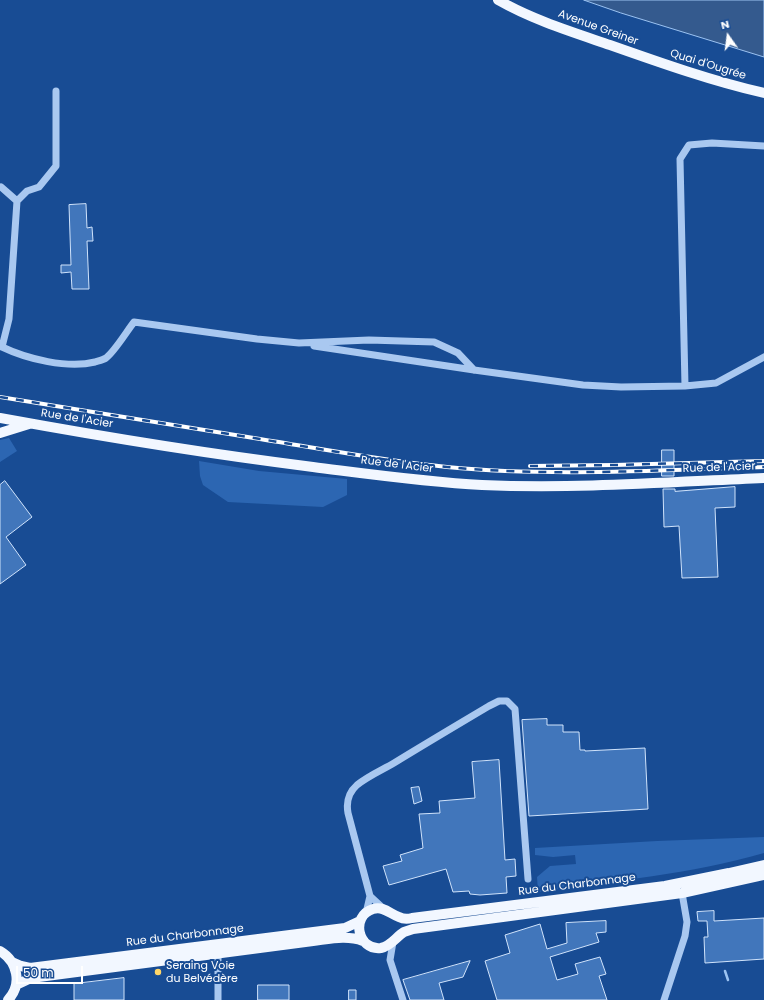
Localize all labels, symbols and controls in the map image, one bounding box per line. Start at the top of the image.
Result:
street label: Avenue Greiner [556,7,640,49]
north arrow [708,16,748,56]
text: N [719,16,731,33]
street label: Quai d'Ougrée [668,47,748,83]
street label: Rue de l'Acier [40,407,114,431]
street label: Rue de l'Acier [360,454,434,476]
street label: Rue de l'Acier [682,460,756,476]
street label: Rue du Charbonnage [518,871,636,899]
street label: Rue du Charbonnage [126,922,244,950]
scale bar [18,958,85,984]
place label: Seraing Voie du Belvédère [166,959,238,985]
text: 50 m [23,964,54,981]
marker: Seraing Voie du Belvédère [153,967,163,977]

